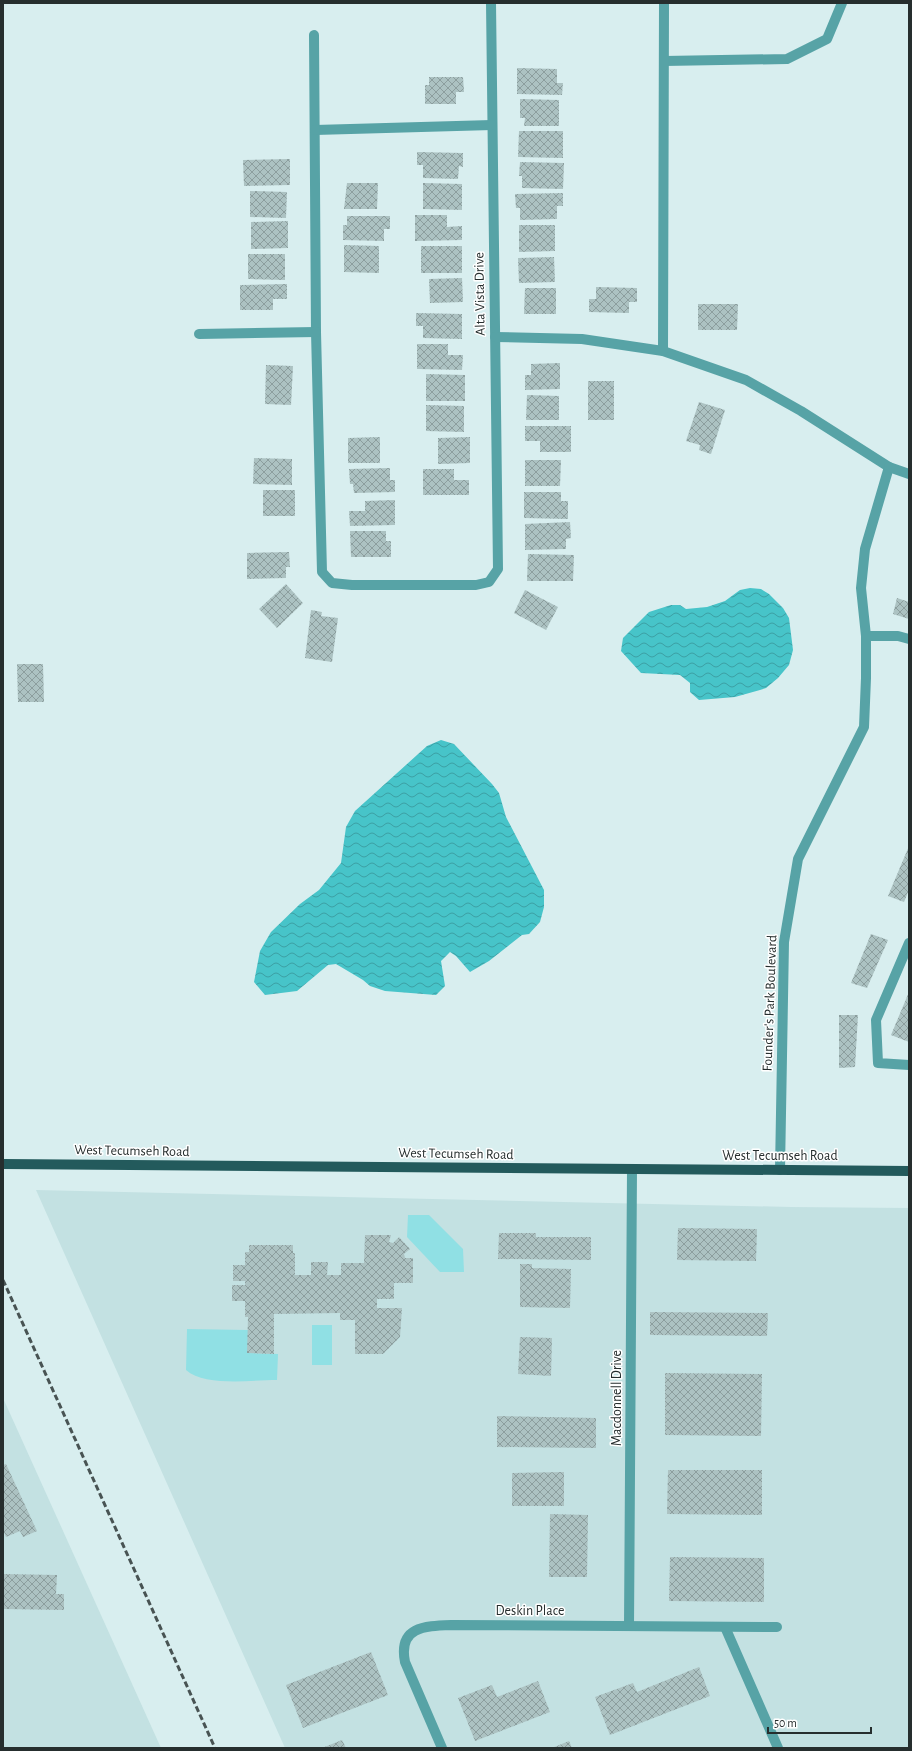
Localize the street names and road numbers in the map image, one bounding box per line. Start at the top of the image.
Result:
street label: Alta Vista Drive [472,252,488,336]
street label: Founder's Park Boulevard [761,935,779,1071]
street label: West Tecumseh Road [74,1143,190,1159]
street label: West Tecumseh Road [398,1146,514,1162]
street label: West Tecumseh Road [722,1149,838,1163]
street label: Macdonnell Drive [610,1350,624,1446]
street label: Deskin Place [495,1604,565,1618]

